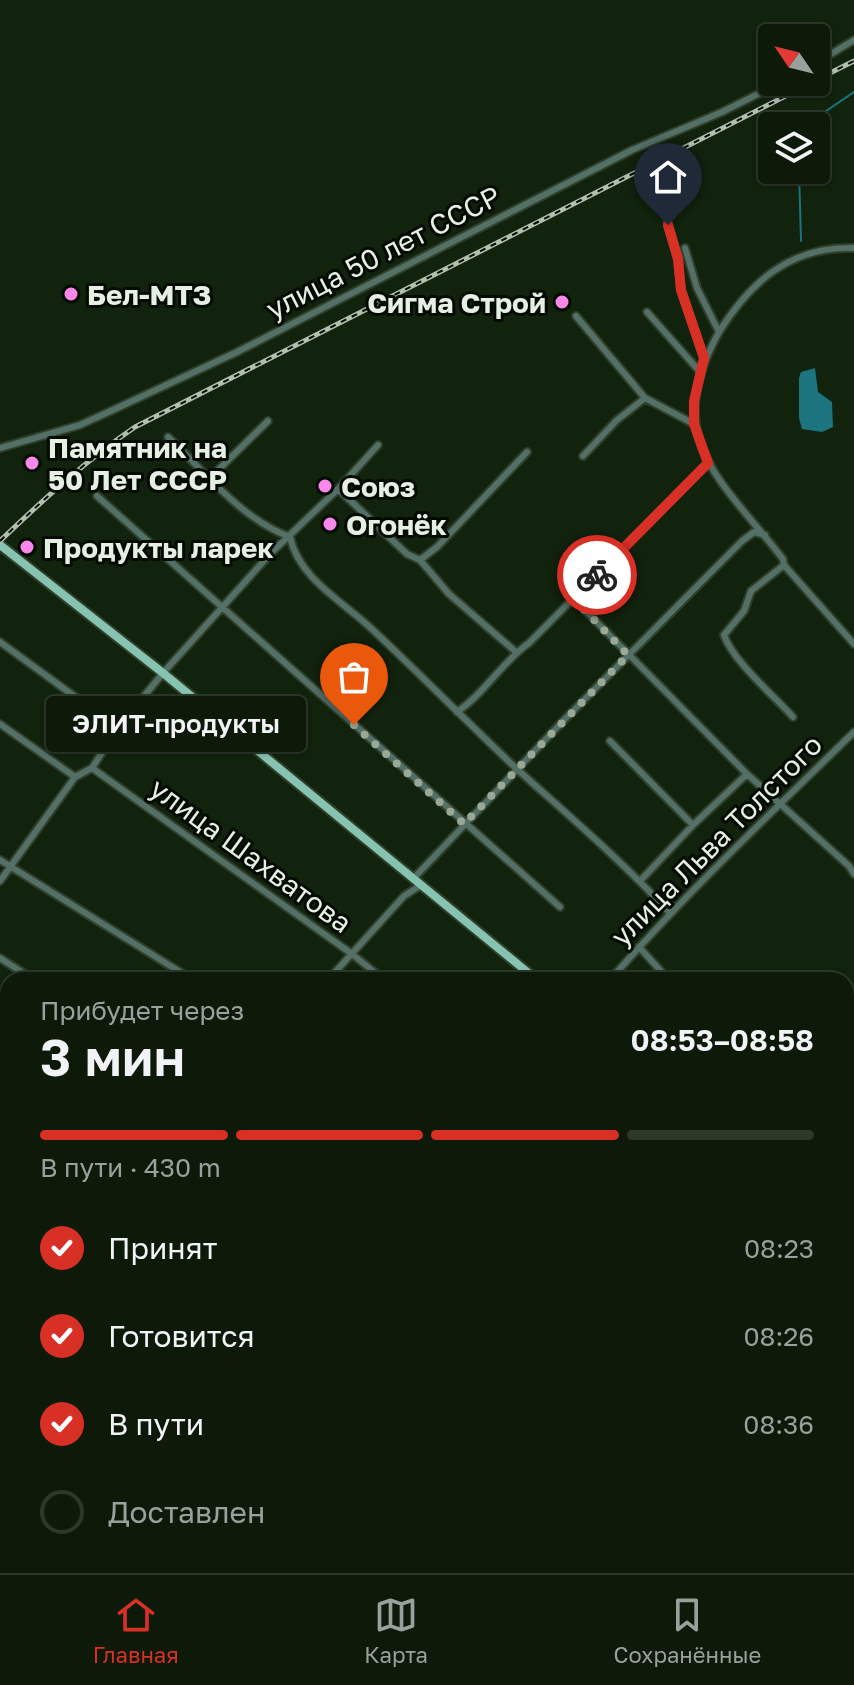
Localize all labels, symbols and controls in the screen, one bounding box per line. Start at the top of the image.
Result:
north arrow [758,24,830,96]
map controls [758,24,830,184]
button: layers [758,112,830,184]
pin [634,143,702,225]
icon: home [646,155,690,199]
street label: улица 50 лет СССР [260,179,506,325]
place label: Бел-МТЗ [87,278,211,311]
marker: Бел-МТЗ [62,285,80,303]
place label: Сигма Строй [367,286,546,319]
marker: Сигма Строй [553,293,571,311]
place label: Памятник на 50 Лет СССР [48,431,227,496]
marker: Памятник на 50 Лет СССР [23,454,41,472]
place label: Союз [341,470,415,503]
marker: Союз [316,477,334,495]
place label: Огонёк [346,508,447,541]
marker: Огонёк [321,515,339,533]
place label: Продукты ларек [43,531,274,564]
courier [557,535,637,615]
marker: Продукты ларек [18,538,36,556]
icon: bike [575,553,619,597]
pin [320,643,388,725]
icon: bag [332,655,376,699]
callout: ЭЛИТ-продукты [46,697,306,753]
text: ЭЛИТ-продукты [72,708,280,739]
street label: улица Льва Толстого [604,728,828,952]
street label: улица Шахватова [144,771,358,939]
text: Прибудет через [40,995,244,1026]
text: 08:53–08:58 [630,1022,814,1058]
text: 3 мин [40,1025,185,1087]
text: В пути · 430 m [40,1152,221,1183]
icon: check [40,1226,84,1270]
text: Принят [108,1230,217,1266]
text: 08:23 [744,1233,814,1264]
icon: check [40,1314,84,1358]
text: Готовится [108,1318,255,1354]
text: 08:26 [743,1321,814,1352]
icon: check [40,1402,84,1446]
text: В пути [108,1406,204,1442]
text: 08:36 [743,1409,814,1440]
text: Доставлен [108,1494,265,1530]
tab: Главная [93,1593,179,1668]
tab: Карта [364,1593,428,1668]
tab: Сохранённые [614,1593,761,1668]

